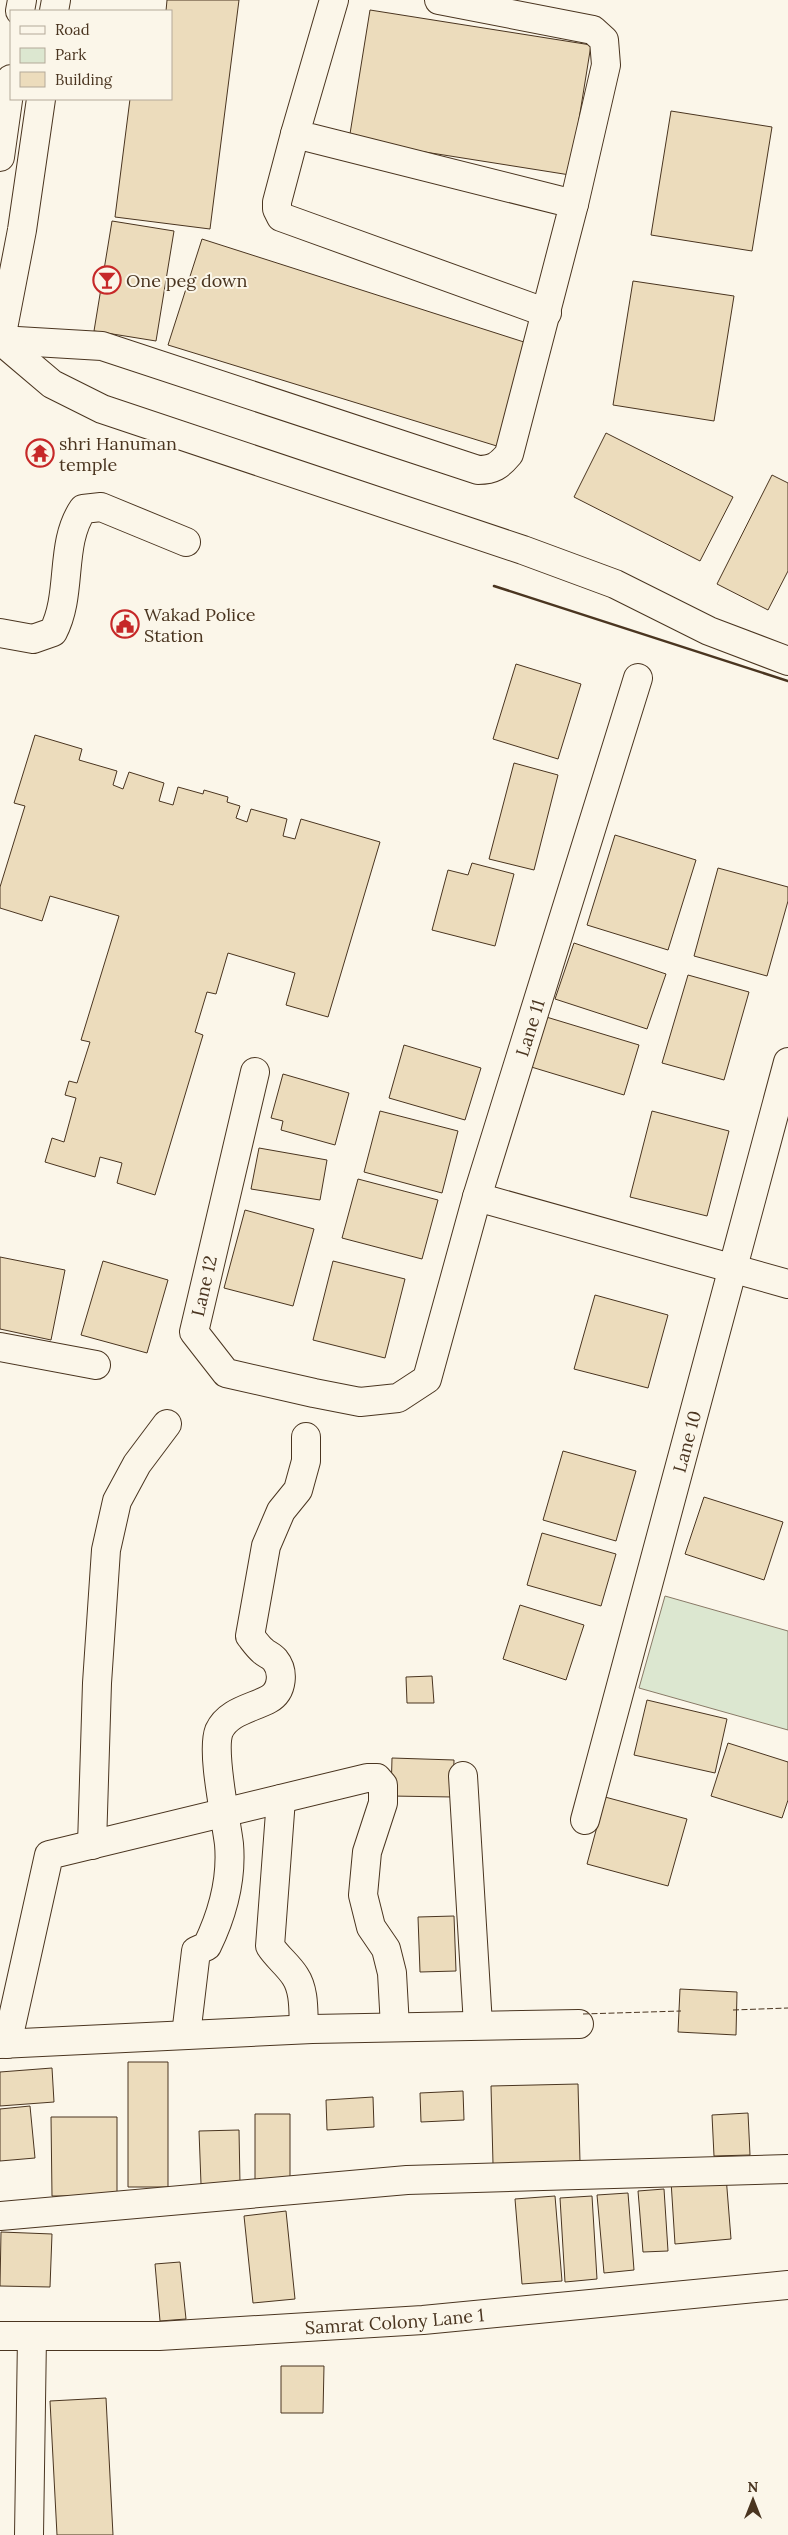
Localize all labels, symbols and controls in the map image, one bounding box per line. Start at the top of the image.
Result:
legend [10,10,172,100]
text: Road [55,20,90,39]
text: Park [55,45,86,64]
text: Building [55,70,113,89]
bar icon: One peg down [92,265,122,295]
place label: One peg down [126,269,247,292]
place label: shri Hanuman temple [59,432,177,476]
temple icon: shri Hanuman temple [25,438,55,468]
place label: Wakad Police Station [144,603,256,647]
public building icon: Wakad Police Station [110,609,140,639]
street label: Lane 11 [510,996,549,1059]
street label: Lane 12 [186,1253,222,1319]
street label: Lane 10 [667,1408,706,1475]
street label: Samrat Colony Lane 1 [304,2303,485,2339]
north arrow [728,2475,778,2525]
text: N [748,2478,759,2496]

